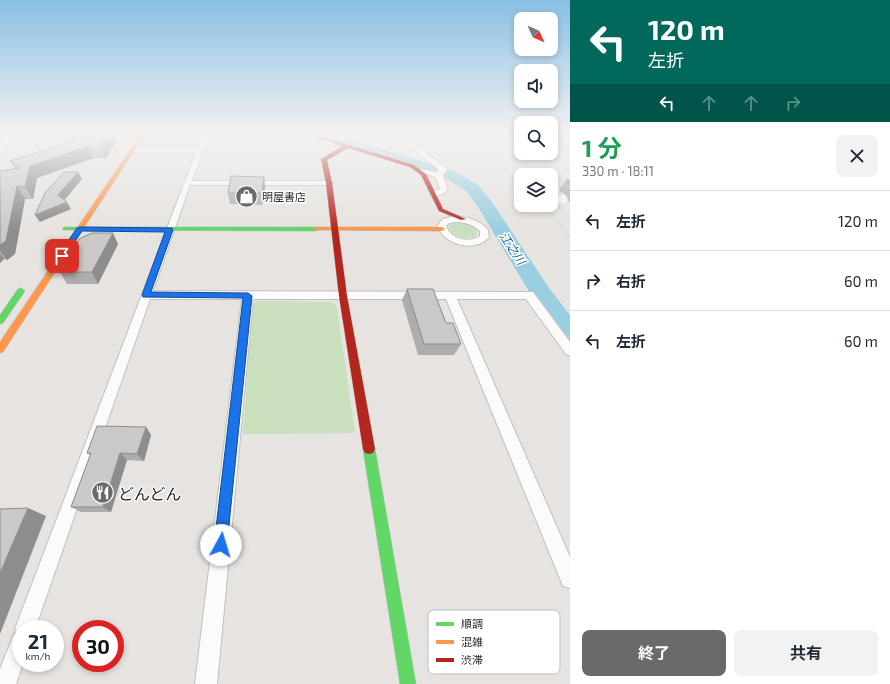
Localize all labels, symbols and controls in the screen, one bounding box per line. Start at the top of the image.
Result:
north arrow [514,12,558,56]
map controls [514,12,558,212]
text: 120 m [648,12,725,46]
icon: left [582,16,634,68]
text: 左折 [648,49,684,71]
button: sound [514,64,558,108]
icon: left [656,92,678,114]
icon: ahead [698,92,720,114]
icon: ahead [740,92,762,114]
icon: right [782,92,804,114]
button: search [514,116,558,160]
text: 1 分 [582,133,622,162]
button: close [836,135,878,177]
text: 330 m · 18:11 [582,163,654,179]
button: layers [514,168,558,212]
shop icon: 明屋書店 [234,183,260,209]
place label: 明屋書店 [262,190,306,203]
icon: left [582,210,604,232]
text: 左折 [616,212,646,230]
text: 120 m [838,212,878,230]
water label: 江之川 [497,229,530,268]
pin [45,239,79,273]
icon: arrive [51,245,73,267]
icon: right [582,270,604,292]
text: 右折 [616,272,646,290]
text: 60 m [844,272,878,290]
icon: left [582,330,604,352]
text: 左折 [616,332,646,350]
text: 60 m [844,332,878,350]
restaurant icon: どんどん [89,480,115,506]
place label: どんどん [118,484,182,503]
position arrow [200,524,242,566]
legend [428,610,560,674]
text: 順調 [461,617,483,630]
speed limit sign: 30 [72,620,124,672]
text: 21 [28,629,48,653]
button: 終了 [582,630,726,676]
button: 共有 [734,630,878,676]
text: 混雑 [461,635,483,648]
text: km/h [26,650,50,662]
text: 渋滞 [461,653,483,666]

